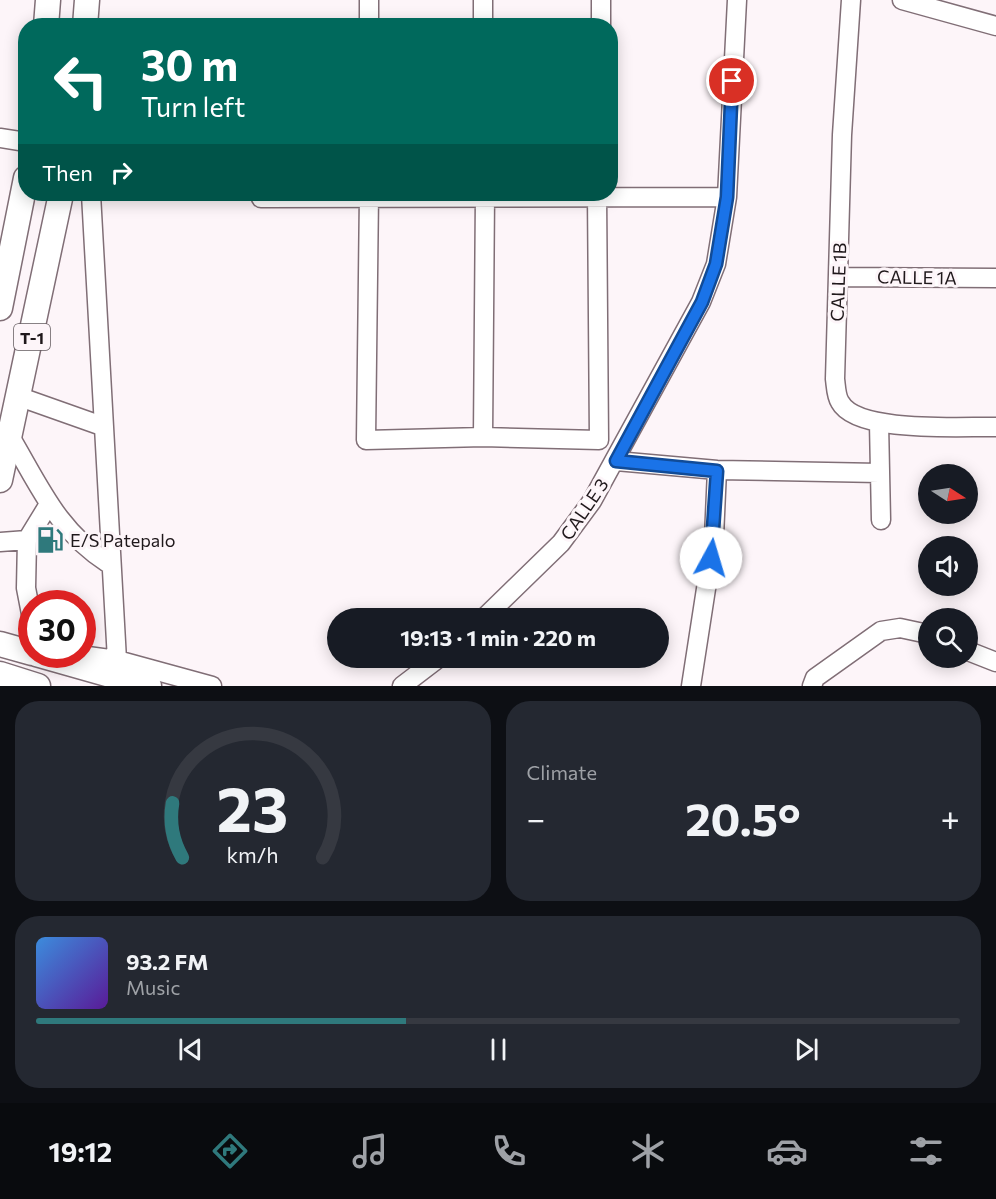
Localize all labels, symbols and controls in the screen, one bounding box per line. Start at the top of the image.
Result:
text: 30 m [141,38,238,90]
icon: left [42,42,120,120]
pin [706,55,757,106]
icon: arrive [715,64,748,97]
text: Turn left [141,90,245,123]
icon: right [105,156,138,189]
text: Then [42,159,93,186]
street label: CALLE 1B [826,242,850,322]
street label: CALLE 1A [877,265,957,289]
road number: T-1 [14,324,50,350]
north arrow [918,464,978,524]
map controls [918,464,978,668]
street label: CALLE 3 [555,474,613,544]
fuel station icon: E/S Patepalo [35,525,65,555]
position arrow [679,526,743,590]
place label: E/S Patepalo [70,529,176,551]
button: sound [918,536,978,596]
speed limit sign: 30 [18,590,96,668]
button: search [918,608,978,668]
text: 19:13 · 1 min · 220 m [400,624,596,651]
text: Climate [527,760,597,784]
text: 23 [217,769,289,845]
text: 20.5° [685,790,801,845]
text: − [527,797,545,838]
text: + [941,797,960,838]
text: km/h [227,841,279,867]
text: 93.2 FM [126,948,208,975]
text: Music [126,975,180,999]
icon: previous [174,1033,207,1066]
icon: pause [482,1033,515,1066]
icon: next [790,1033,823,1066]
icon: directions [209,1130,251,1172]
icon: music [349,1130,391,1172]
icon: phone [488,1130,530,1172]
icon: climate [627,1130,669,1172]
icon: car [766,1130,808,1172]
icon: filters [905,1130,947,1172]
text: 19:12 [49,1135,112,1168]

